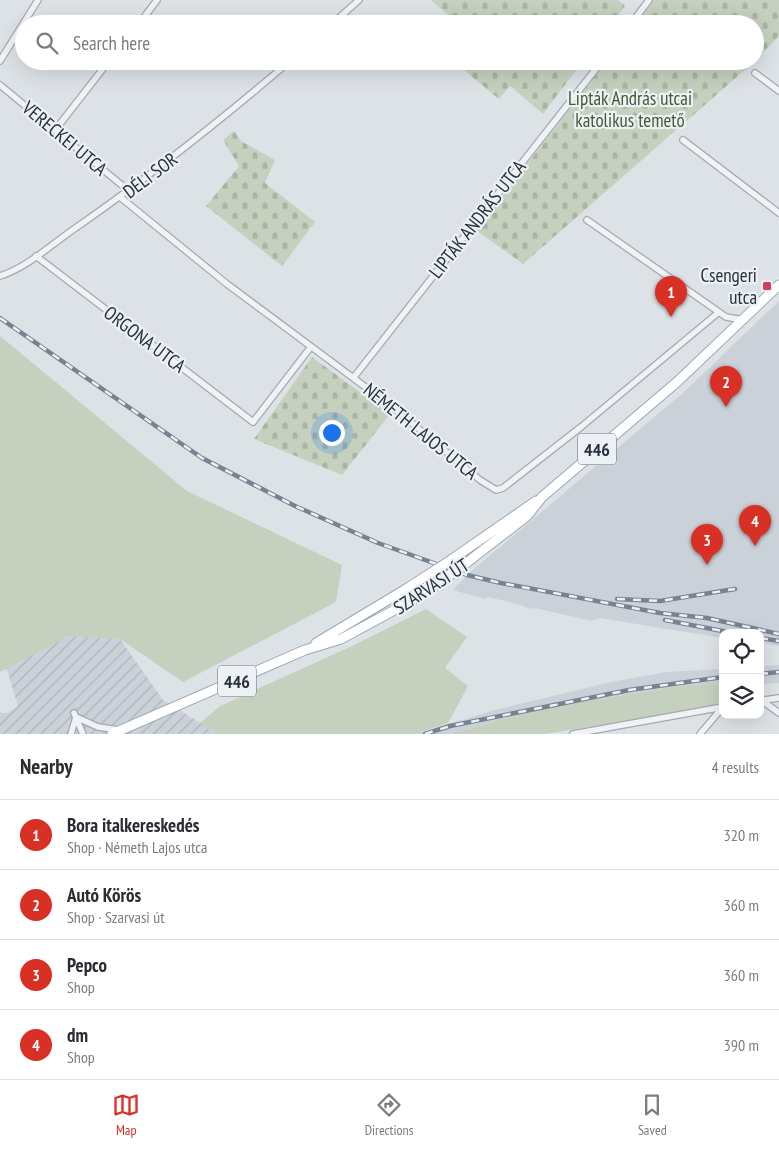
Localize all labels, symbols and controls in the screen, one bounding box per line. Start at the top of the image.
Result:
search box [15,15,764,70]
icon: search [33,29,61,57]
text: Search here [73,31,150,55]
park label: Lipták András utcai katolikus temető [568,86,692,132]
street label: VERECKEI UTCA [17,95,112,181]
street label: DÉLI SOR [118,147,182,203]
street label: LIPTÁK ANDRÁS UTCA [423,155,531,283]
place label: Csengeri utca [701,263,757,309]
pin: 1 [655,276,687,317]
marker: Csengeri utca [761,280,773,292]
street label: ORGONA UTCA [99,300,191,378]
pin: 2 [710,366,742,407]
street label: NÉMETH LAJOS UTCA [359,377,483,485]
your location [319,420,345,446]
road number: 446 [578,434,616,464]
pin: 4 [739,505,771,546]
pin: 3 [691,524,723,565]
street label: SZARVASI ÚT [389,552,474,619]
map controls [719,629,764,719]
button: locate [719,629,764,674]
road number: 446 [218,666,256,696]
button: layers [719,674,764,719]
text: Nearby [20,753,73,780]
text: 4 results [712,757,759,777]
text: Bora italkereskedés [67,813,199,837]
text: 1 [32,825,40,845]
text: 320 m [724,825,759,845]
text: Shop · Németh Lajos utca [67,837,207,857]
text: Autó Körös [67,883,141,907]
text: 2 [32,895,40,915]
text: 360 m [724,895,759,915]
text: Shop · Szarvasi út [67,907,165,927]
text: Pepco [67,953,107,977]
text: 3 [32,965,40,985]
text: 360 m [724,965,759,985]
text: Shop [67,977,95,997]
text: dm [67,1023,88,1047]
text: 4 [32,1035,40,1055]
text: 390 m [724,1035,759,1055]
text: Shop [67,1047,95,1067]
tab: Map [112,1091,140,1139]
tab: Directions [365,1091,413,1139]
tab: Saved [638,1091,667,1139]

